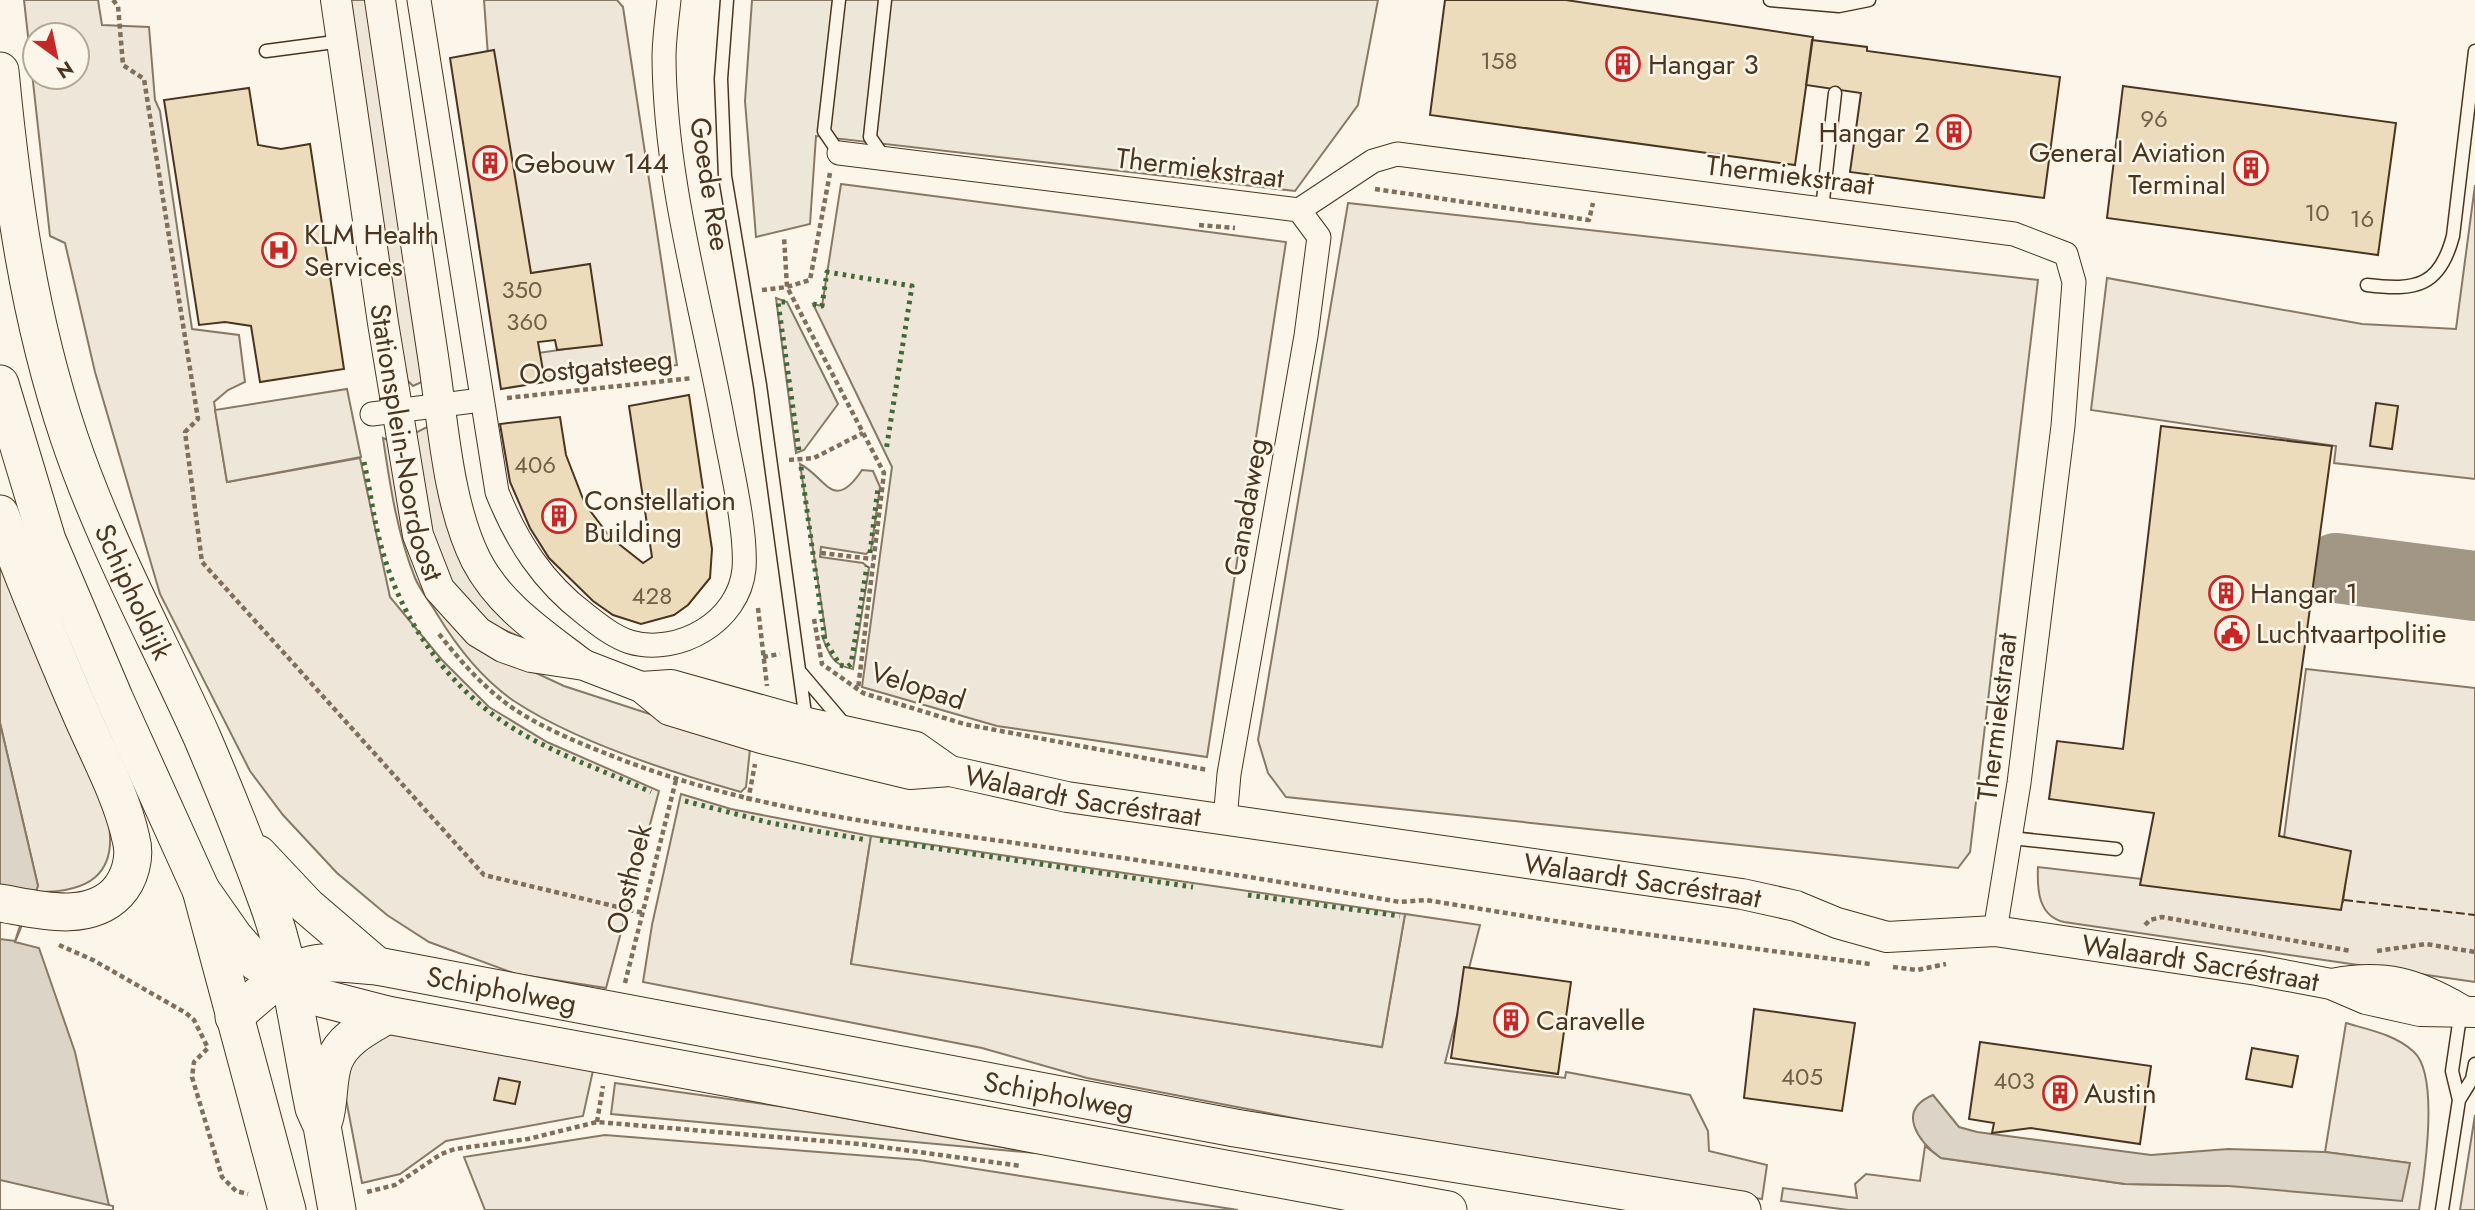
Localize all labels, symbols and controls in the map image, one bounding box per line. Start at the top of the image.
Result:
north arrow [21,21,91,91]
house number: 158 [1480,43,1518,78]
place label: Hangar 3 [1648,44,1759,85]
building icon: Hangar 3 [1604,45,1642,83]
text: N [51,54,79,85]
house number: 96 [2140,101,2168,136]
place label: Hangar 2 [1818,112,1930,153]
building icon: Hangar 2 [1935,113,1973,151]
street label: Goede Ree [679,114,741,254]
place label: General Aviation Terminal [2029,132,2226,205]
street label: Thermiekstraat [1114,137,1287,199]
place label: Gebouw 144 [514,143,669,184]
building icon: Gebouw 144 [471,144,509,182]
street label: Thermiekstraat [1704,144,1877,206]
building icon: General Aviation Terminal [2232,149,2270,187]
house number: 10 [2304,195,2330,230]
house number: 16 [2350,201,2374,236]
place label: KLM Health Services [304,214,439,287]
hospital icon: KLM Health Services [260,231,298,269]
house number: 350 [501,272,543,307]
street label: Stationsplein-Noordoost [360,301,455,587]
house number: 360 [506,304,548,339]
street label: Oostgatsteeg [517,339,675,395]
street label: Canadaweg [1214,435,1278,579]
house number: 406 [514,447,556,482]
place label: Constellation Building [584,480,736,553]
building icon: Constellation Building [540,497,578,535]
street label: Schipholdijk [84,517,184,667]
place label: Hangar 1 [2250,573,2358,614]
building icon: Hangar 1 [2207,574,2245,612]
house number: 428 [632,578,672,613]
place label: Luchtvaartpolitie [2256,613,2447,654]
public building icon: Luchtvaartpolitie [2213,614,2251,652]
street label: Thermiekstraat [1966,630,2028,803]
street label: Velopad [865,651,971,721]
street label: Walaardt Sacréstraat [961,754,1204,837]
street label: Oosthoek [596,819,663,938]
street label: Walaardt Sacréstraat [1521,842,1766,918]
street label: Walaardt Sacréstraat [2079,924,2323,1002]
street label: Schipholweg [423,955,580,1024]
place label: Caravelle [1536,1000,1645,1041]
building icon: Caravelle [1492,1001,1530,1039]
house number: 405 [1781,1059,1823,1094]
street label: Schipholweg [980,1060,1137,1129]
house number: 403 [1993,1063,2035,1098]
place label: Austin [2084,1073,2157,1114]
building icon: Austin [2041,1074,2079,1112]

